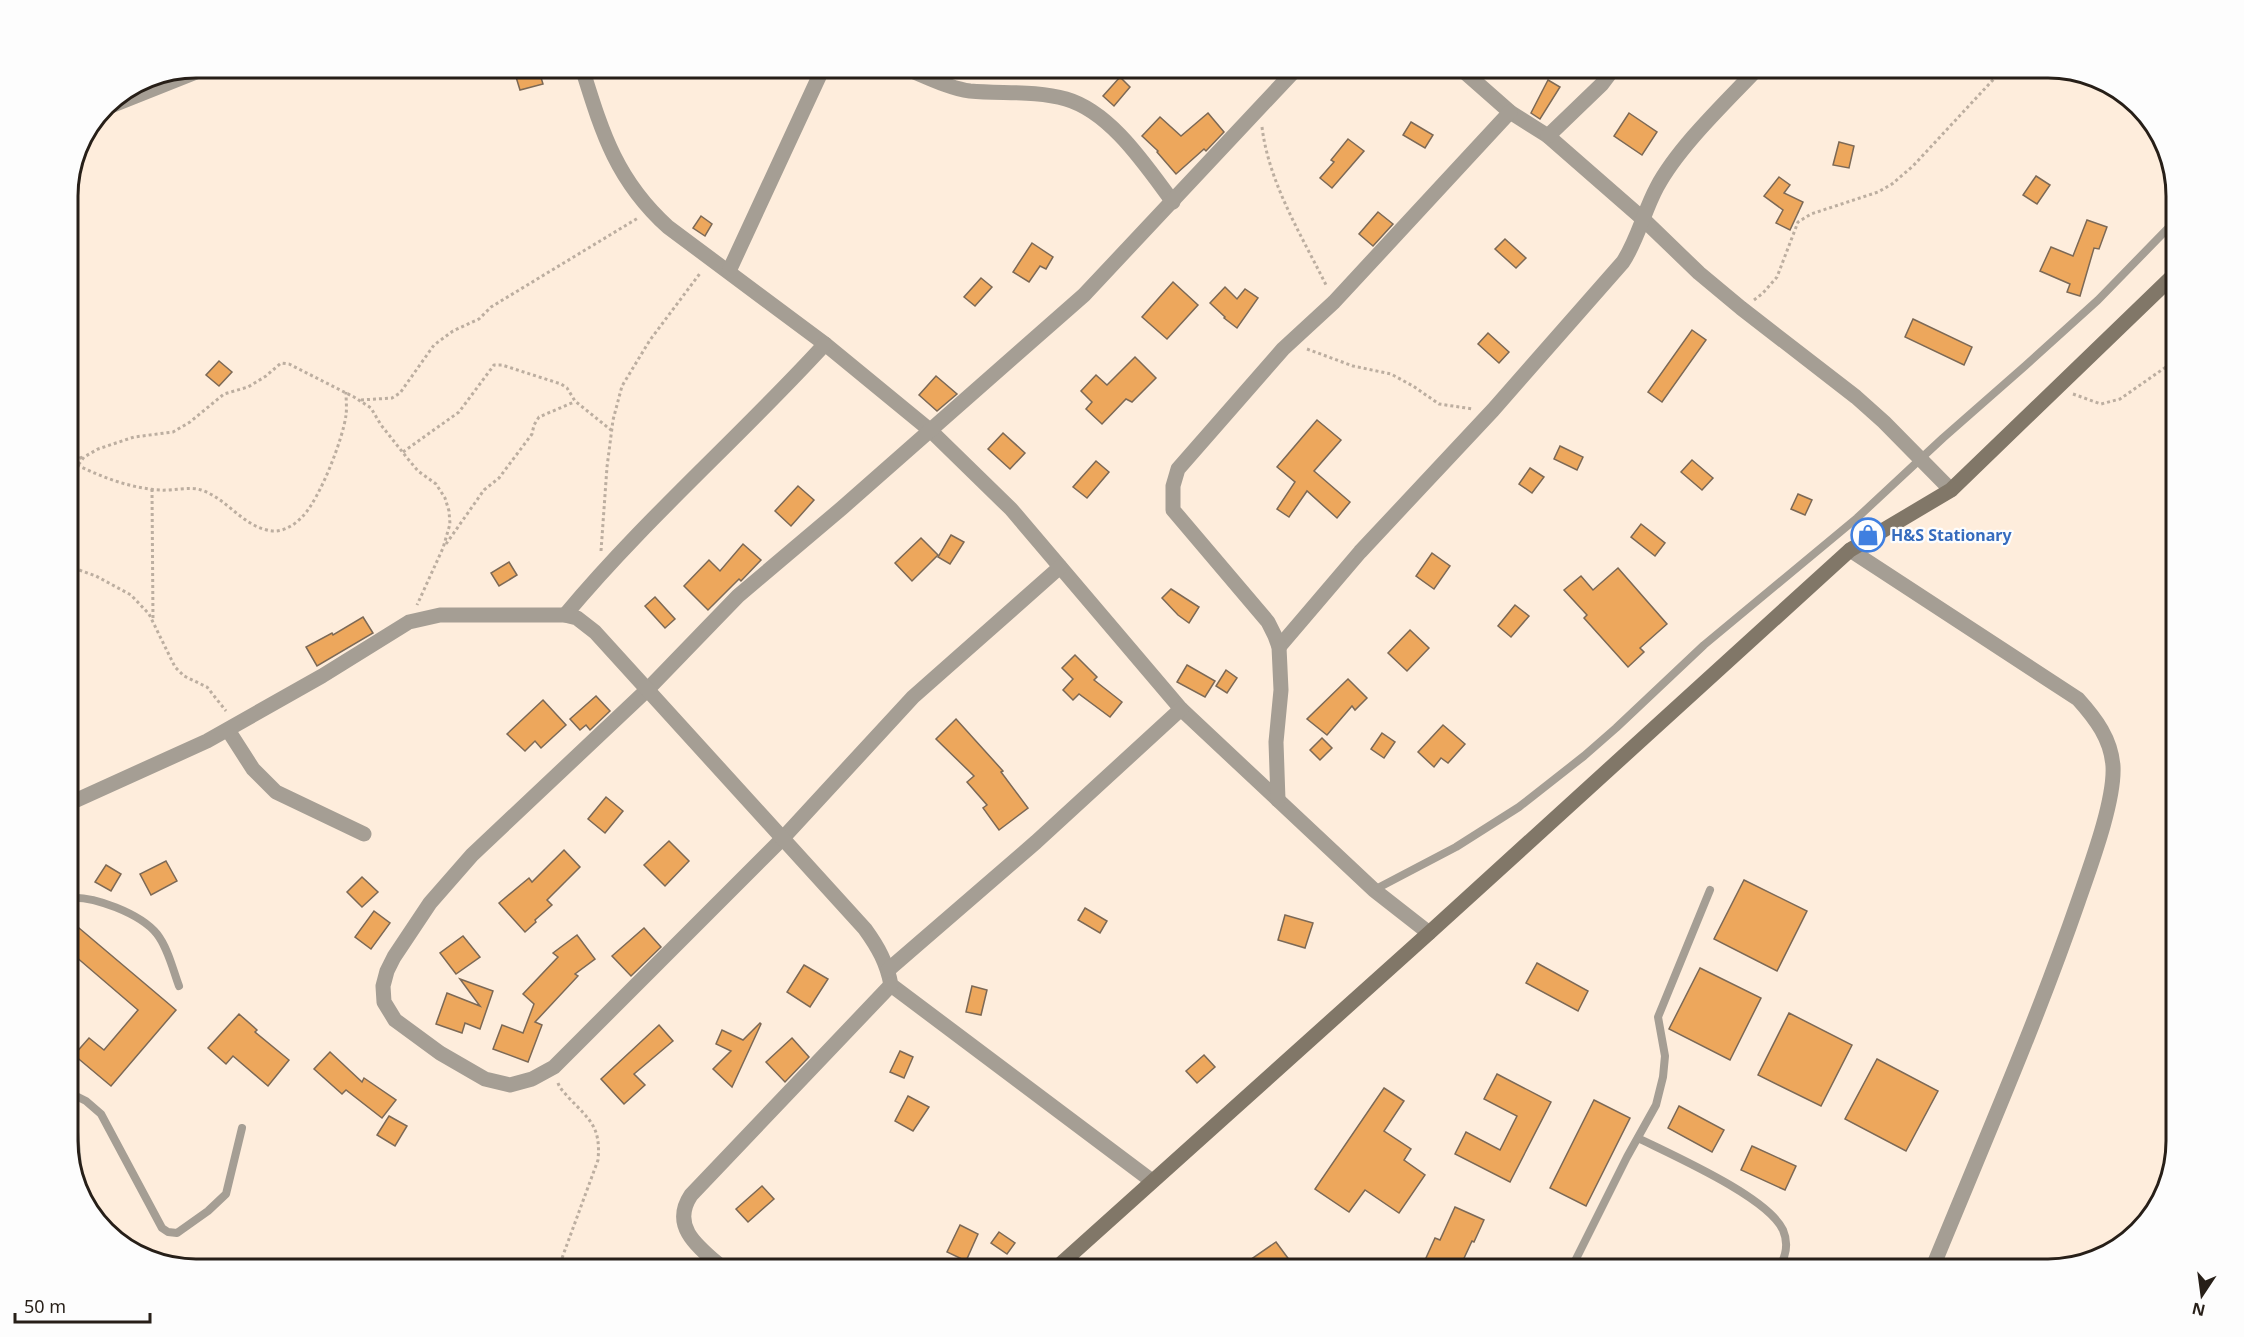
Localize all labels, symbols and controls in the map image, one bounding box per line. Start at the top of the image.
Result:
shop icon: H&S Stationary [1850,517,1886,553]
place label: H&S Stationary [1891,524,2012,546]
north arrow [2172,1265,2232,1325]
scale bar [15,1286,150,1324]
text: 50 m [24,1294,66,1318]
text: N [2190,1297,2207,1322]

